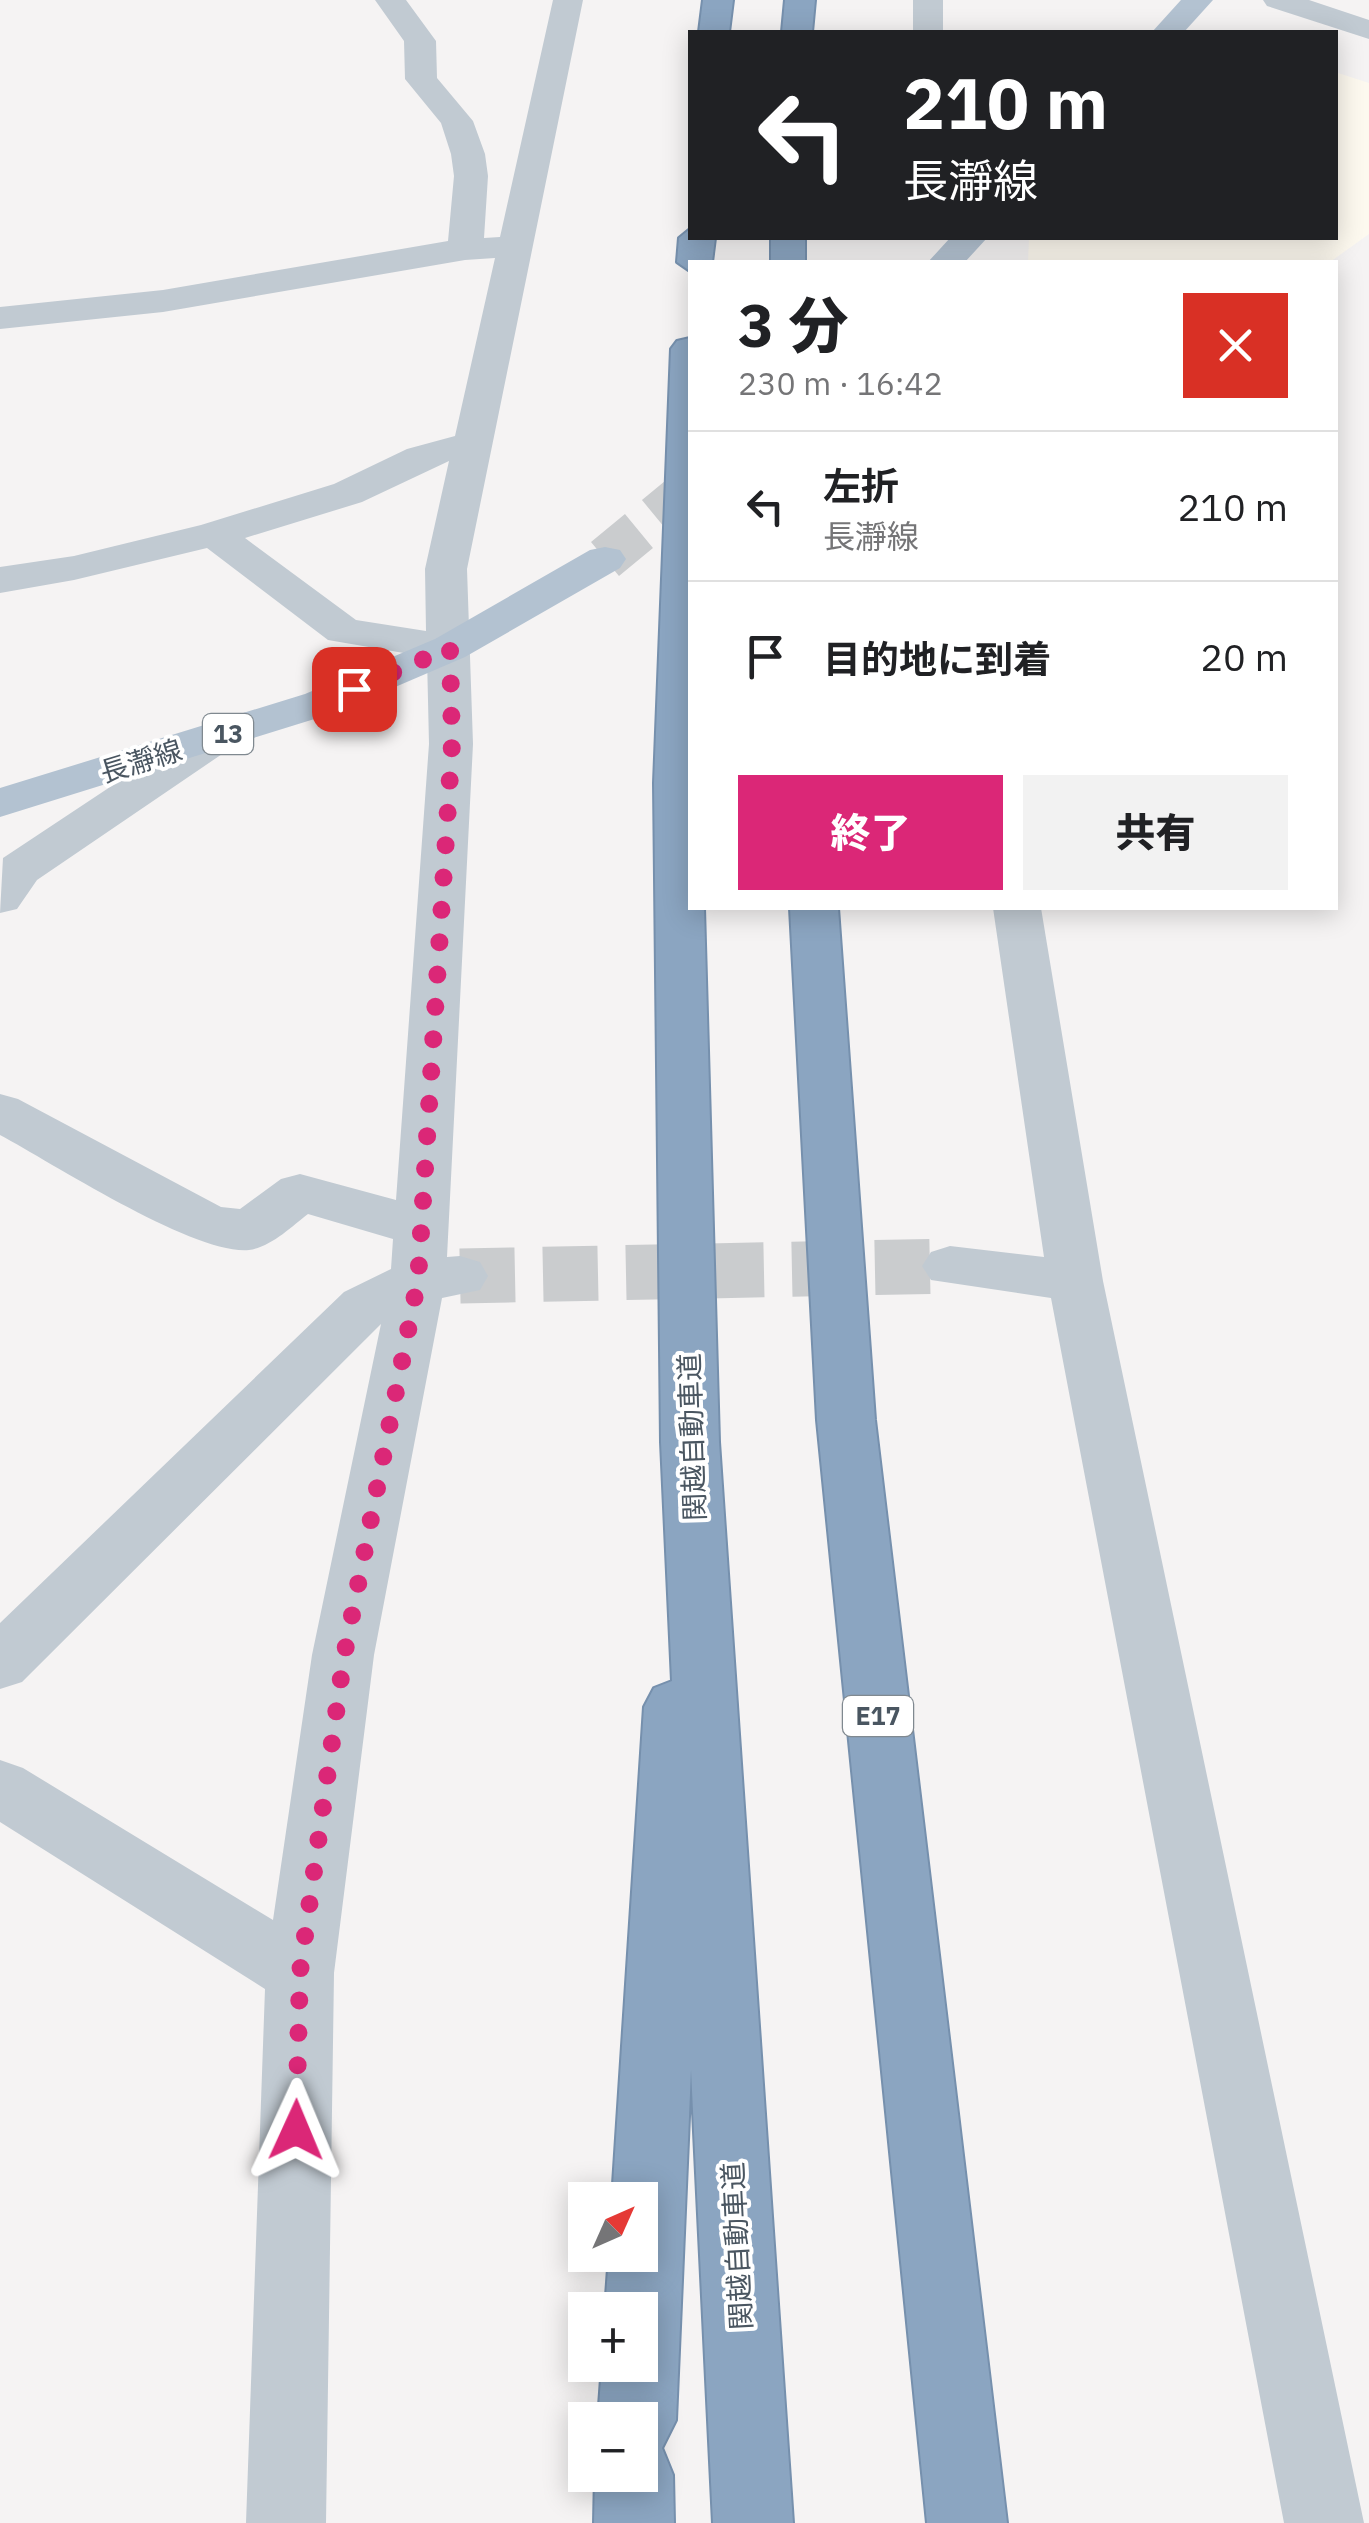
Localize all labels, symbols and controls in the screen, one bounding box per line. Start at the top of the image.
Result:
text: 210 m [903,57,1108,148]
icon: left [738,70,868,200]
text: 長瀞線 [903,151,1038,209]
text: 3 分 [738,285,848,364]
button: close [1183,293,1288,398]
text: 230 m · 16:42 [738,362,943,404]
text: 左折 [823,461,899,510]
icon: left [738,479,793,534]
text: 210 m [1177,482,1288,531]
text: 長瀞線 [823,515,919,557]
icon: arrive [738,629,793,684]
text: 20 m [1200,632,1288,681]
text: 目的地に到着 [823,634,1051,683]
pin [312,647,397,732]
icon: arrive [327,662,382,717]
road number: 13 [203,714,253,754]
street label: 長瀞線 [95,731,186,790]
button: 終了 [738,775,1003,890]
button: 共有 [1023,775,1288,890]
street label: 関越自動車道 [670,1352,713,1522]
road number: E17 [843,1696,913,1736]
position arrow [244,2078,348,2182]
street label: 関越自動車道 [714,2161,759,2331]
north arrow [568,2182,658,2272]
map controls [568,2182,658,2492]
button: + [568,2292,658,2382]
button: − [568,2402,658,2492]

